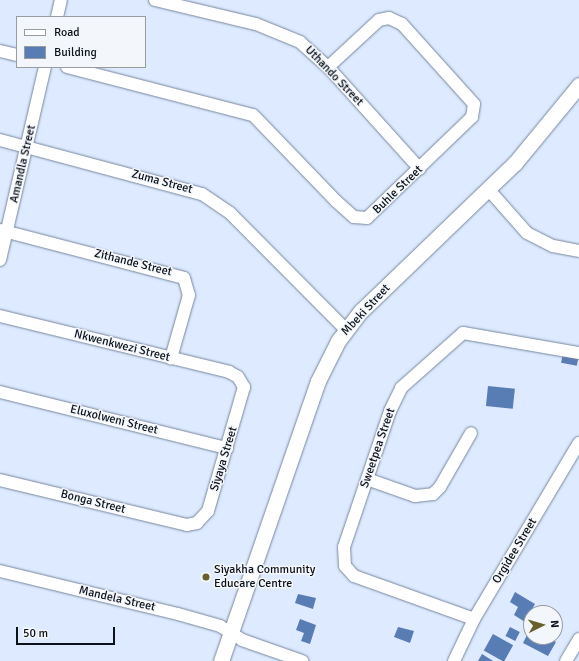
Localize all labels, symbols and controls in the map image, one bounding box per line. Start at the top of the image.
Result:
legend [16,16,146,68]
text: Road [54,25,80,40]
street label: Uthando Street [302,43,366,109]
text: Building [54,45,97,60]
street label: Amandla Street [7,124,39,204]
street label: Buhle Street [370,163,426,217]
street label: Zuma Street [130,167,194,197]
street label: Zithande Street [93,246,173,280]
street label: Mbeki Street [339,281,393,339]
street label: Nkwenkwezi Street [73,327,171,365]
street label: Eluxolweni Street [69,402,159,438]
street label: Sweetpea Street [358,406,398,490]
street label: Siyaya Street [207,425,241,493]
street label: Bonga Street [59,487,127,517]
street label: Orgidee Street [490,516,540,586]
place label: Siyakha Community Educare Centre [214,563,315,591]
marker: Siyakha Community Educare Centre [201,572,211,582]
street label: Mandela Street [77,583,157,615]
north arrow [523,605,563,645]
scale bar [18,619,117,645]
text: N [548,620,561,628]
text: 50 m [23,626,48,641]

